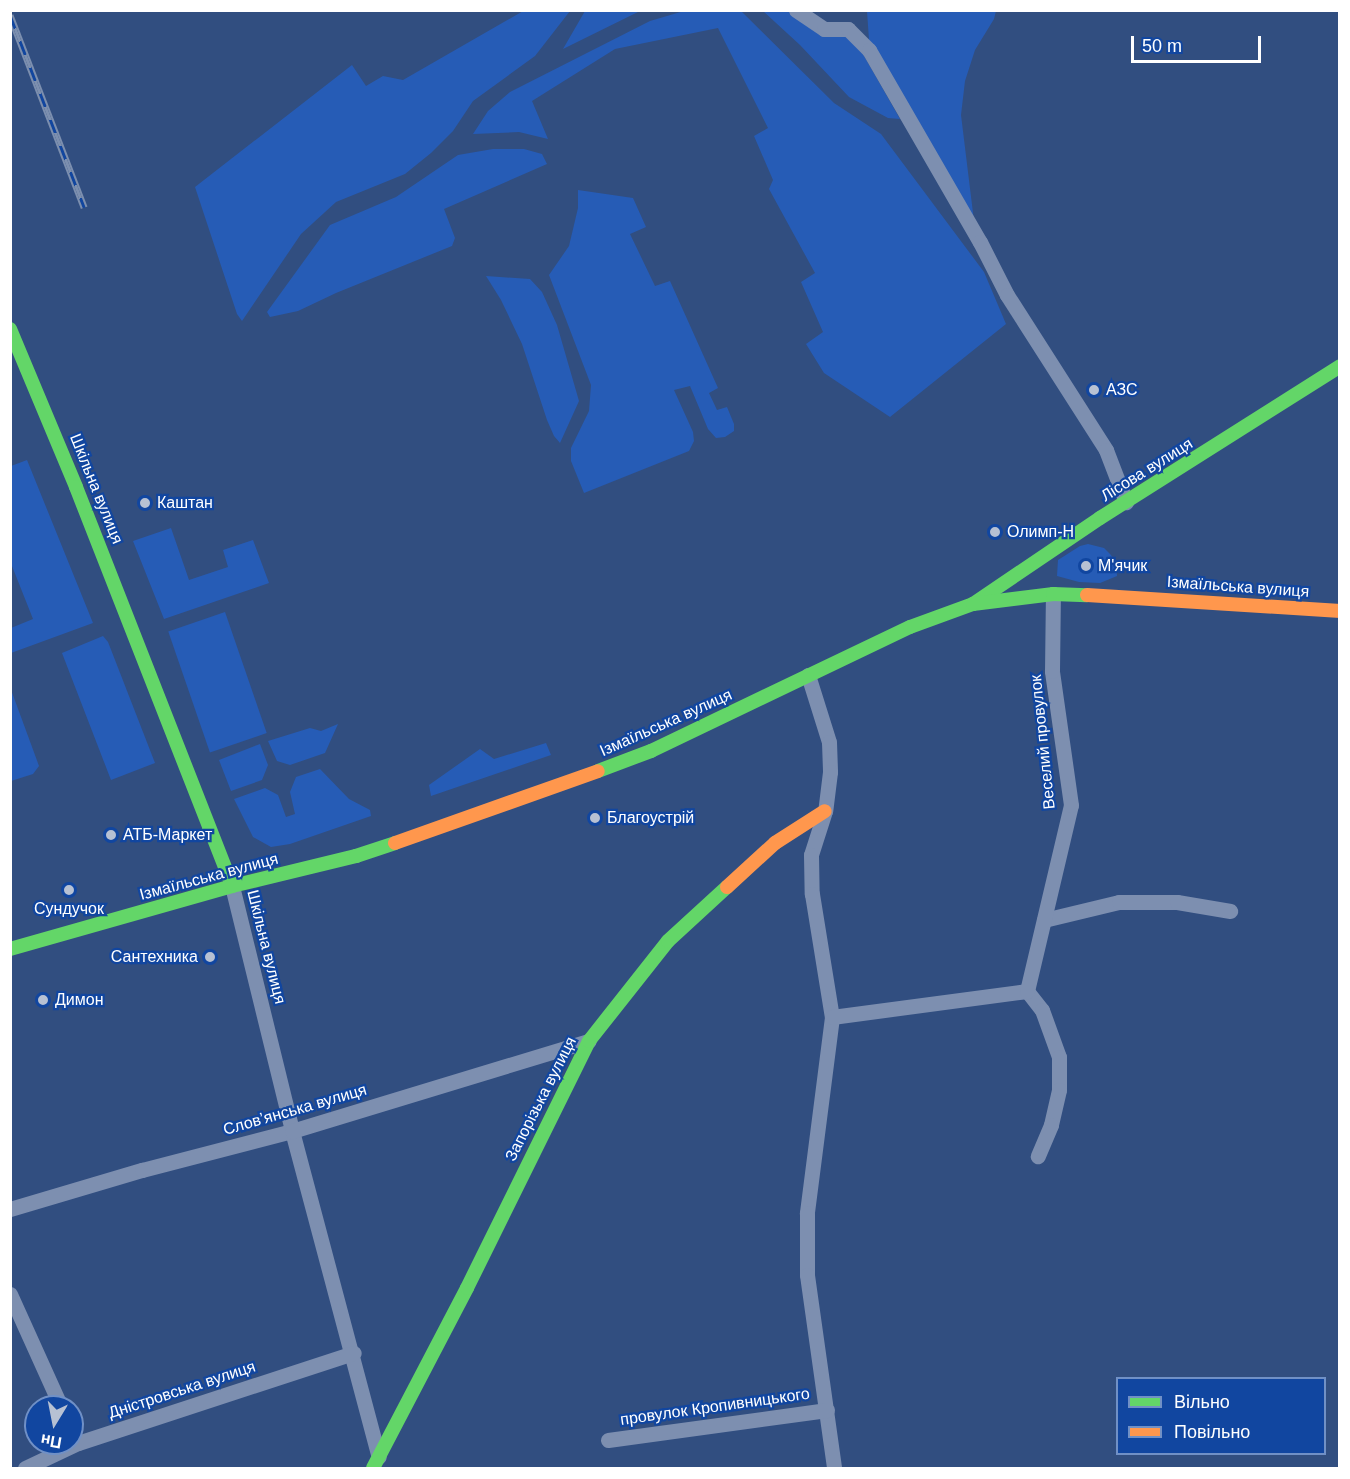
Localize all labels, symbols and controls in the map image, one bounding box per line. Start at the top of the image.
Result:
scale bar [1134,24,1264,62]
text: 50 m [1142,36,1182,56]
place label: АЗС [1106,380,1138,400]
marker: АЗС [1087,383,1101,397]
street label: Шкільна вулиця [65,431,127,547]
street label: Лісова вулиця [1098,434,1196,506]
place label: Каштан [157,493,213,513]
marker: Каштан [138,496,152,510]
place label: Олимп-Н [1007,522,1074,542]
marker: Олимп-Н [988,525,1002,539]
place label: М'ячик [1098,556,1147,576]
marker: М'ячик [1079,559,1093,573]
street label: Ізмаїльська вулиця [1166,572,1310,602]
street label: Веселий провулок [1026,674,1060,810]
street label: Ізмаїльська вулиця [597,685,735,761]
place label: Благоустрій [607,808,694,828]
marker: Благоустрій [588,811,602,825]
place label: АТБ-Маркет [123,825,212,845]
marker: АТБ-Маркет [104,828,118,842]
street label: Ізмаїльська вулиця [138,849,280,905]
marker: Сундучок [62,883,76,897]
street label: Шкільна вулиця [243,888,289,1006]
place label: Сундучок [34,899,104,919]
place label: Сантехника [111,947,198,967]
marker: Сантехника [203,950,217,964]
place label: Димон [55,990,104,1010]
marker: Димон [36,993,50,1007]
street label: Запорізька вулиця [501,1034,581,1164]
street label: Словʼянська вулиця [221,1080,369,1140]
street label: Дністровська вулиця [106,1357,258,1423]
legend [1116,1377,1326,1455]
street label: провулок Кропивницького [619,1384,811,1430]
text: Вільно [1174,1392,1230,1412]
north arrow [24,1395,84,1455]
text: Повільно [1174,1422,1250,1442]
text: Пн [39,1431,63,1451]

